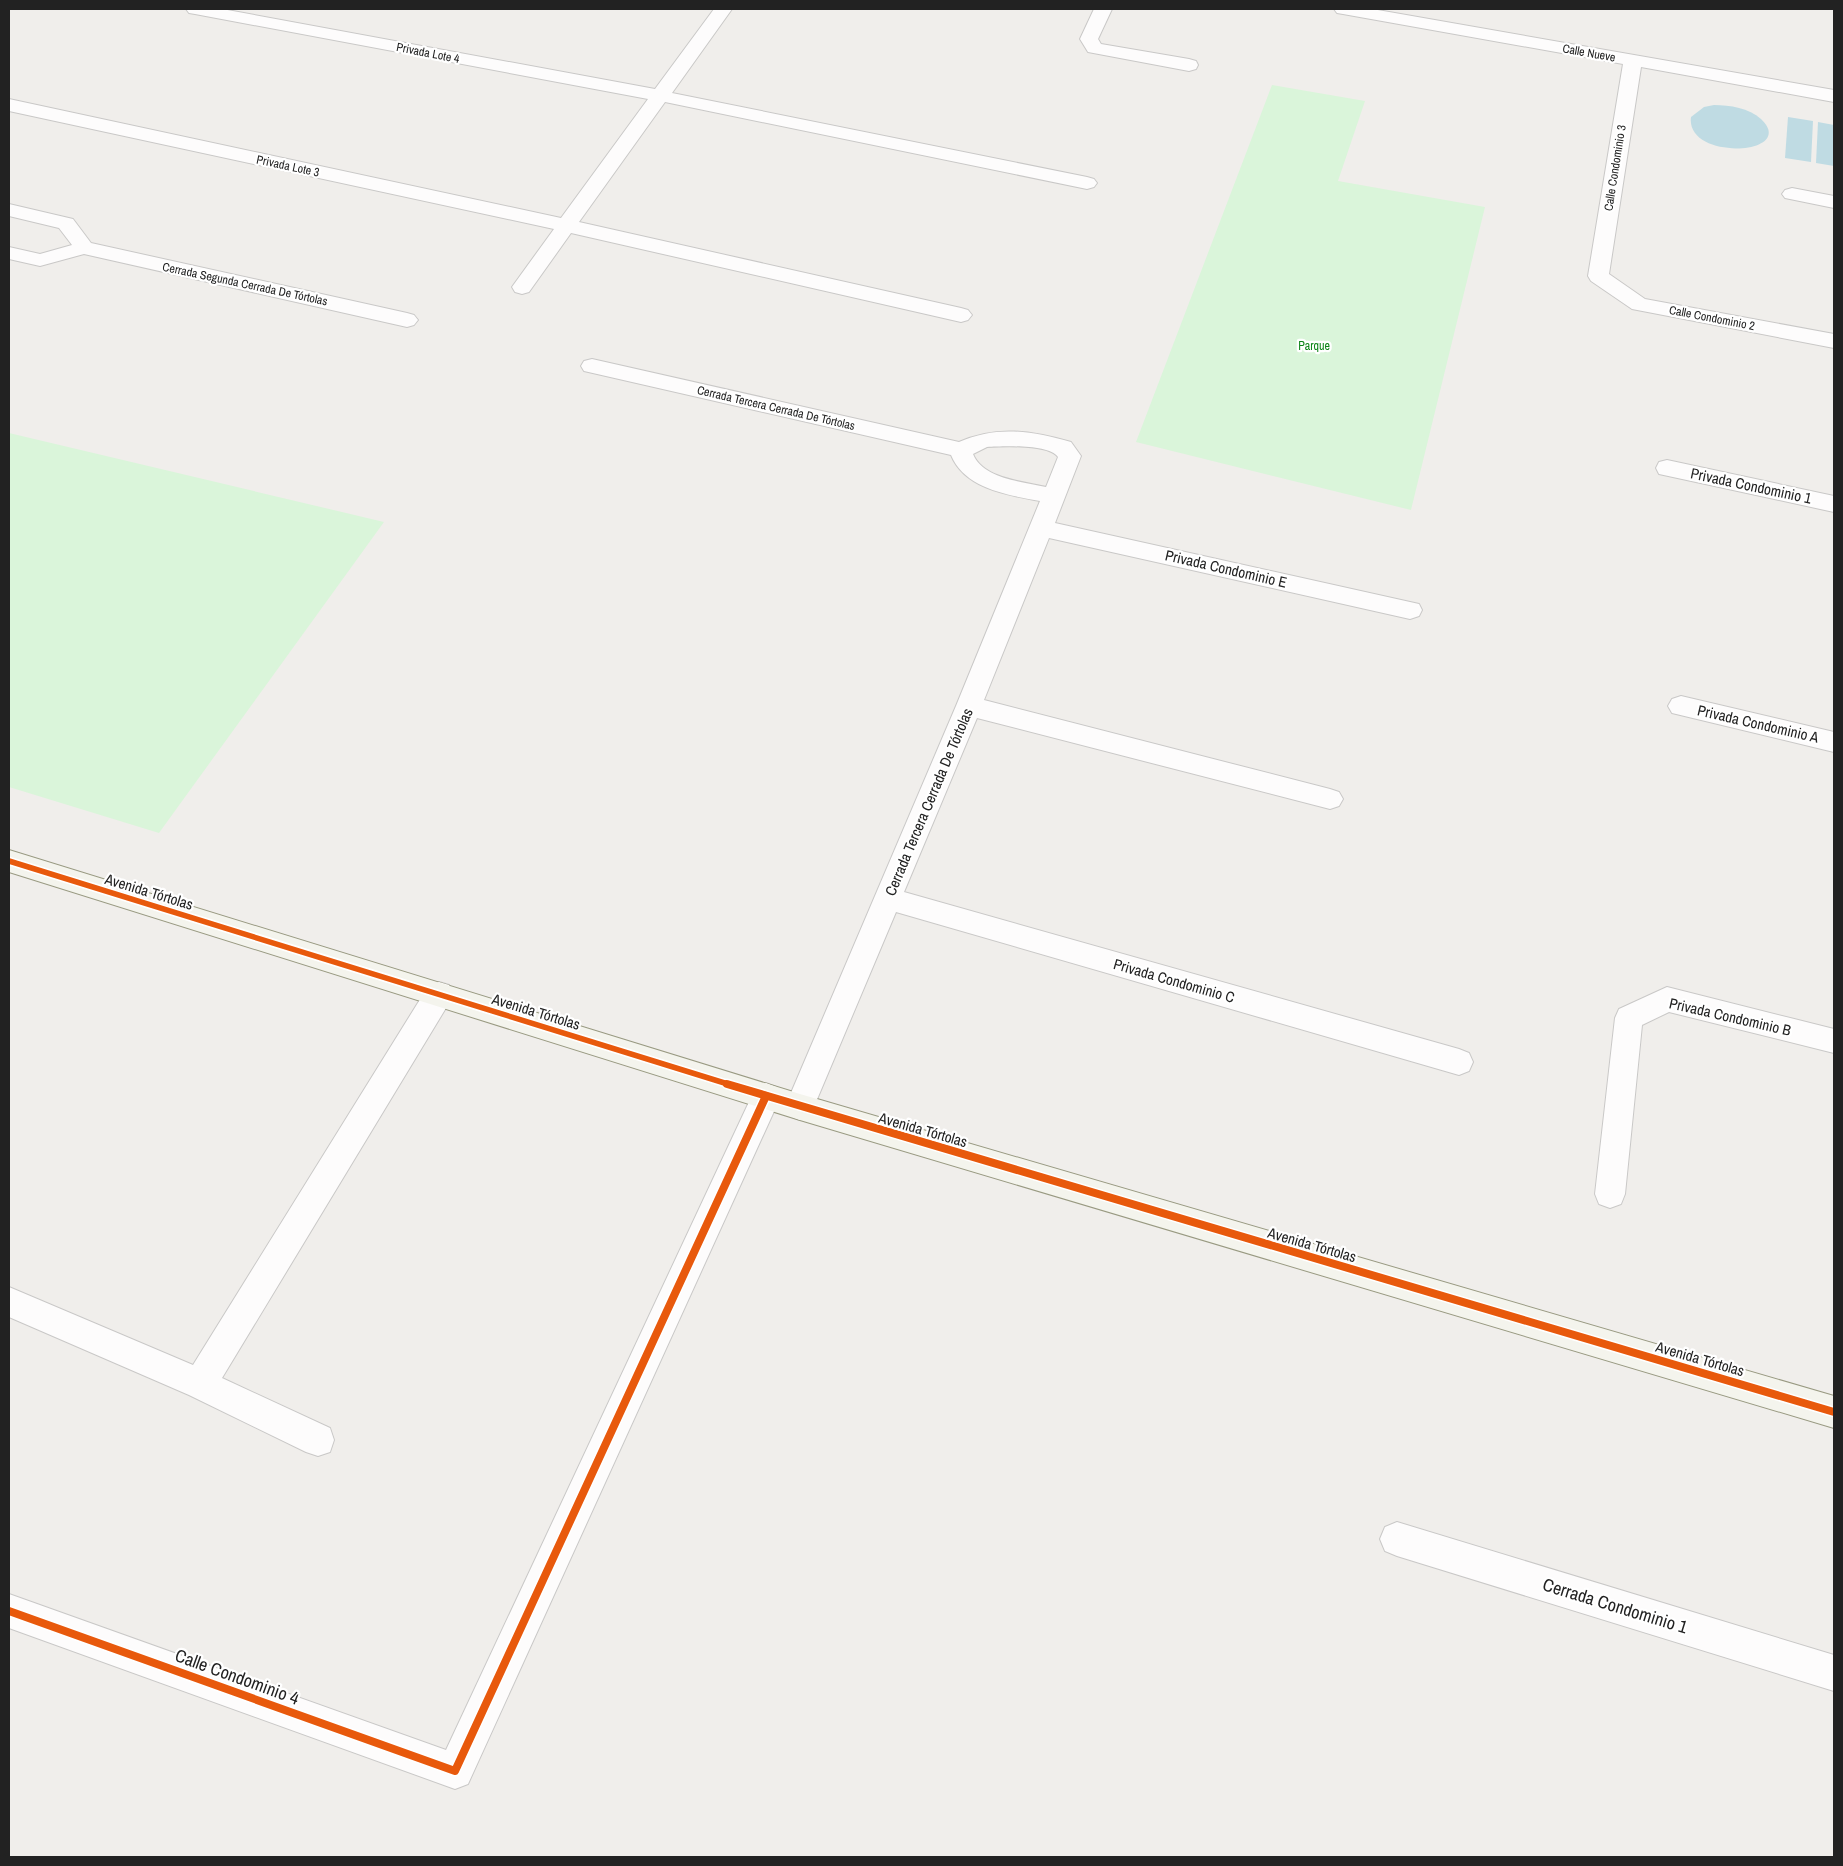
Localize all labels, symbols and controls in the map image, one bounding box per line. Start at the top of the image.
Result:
street label: Privada Lote 4 [395,39,461,67]
street label: Calle Nueve [1561,40,1617,66]
street label: Calle Condominio 3 [1600,124,1630,212]
street label: Privada Lote 3 [255,152,321,180]
street label: Cerrada Segunda Cerrada De Tórtolas [161,259,329,309]
street label: Calle Condominio 2 [1668,302,1756,334]
park label: Parque [1298,338,1330,354]
street label: Cerrada Tercera Cerrada De Tórtolas [695,382,857,434]
street label: Privada Condominio 1 [1689,462,1814,509]
street label: Privada Condominio E [1163,544,1289,593]
street label: Privada Condominio A [1695,699,1822,748]
street label: Cerrada Tercera Cerrada De Tórtolas [879,705,978,899]
street label: Avenida Tórtolas [102,868,196,915]
street label: Privada Condominio C [1111,953,1237,1008]
street label: Avenida Tórtolas [489,988,583,1035]
street label: Privada Condominio B [1667,992,1793,1041]
street label: Avenida Tórtolas [875,1107,970,1152]
street label: Avenida Tórtolas [1264,1222,1359,1267]
street label: Avenida Tórtolas [1652,1336,1747,1381]
street label: Cerrada Condominio 1 [1540,1572,1691,1640]
street label: Calle Condominio 4 [172,1642,303,1711]

